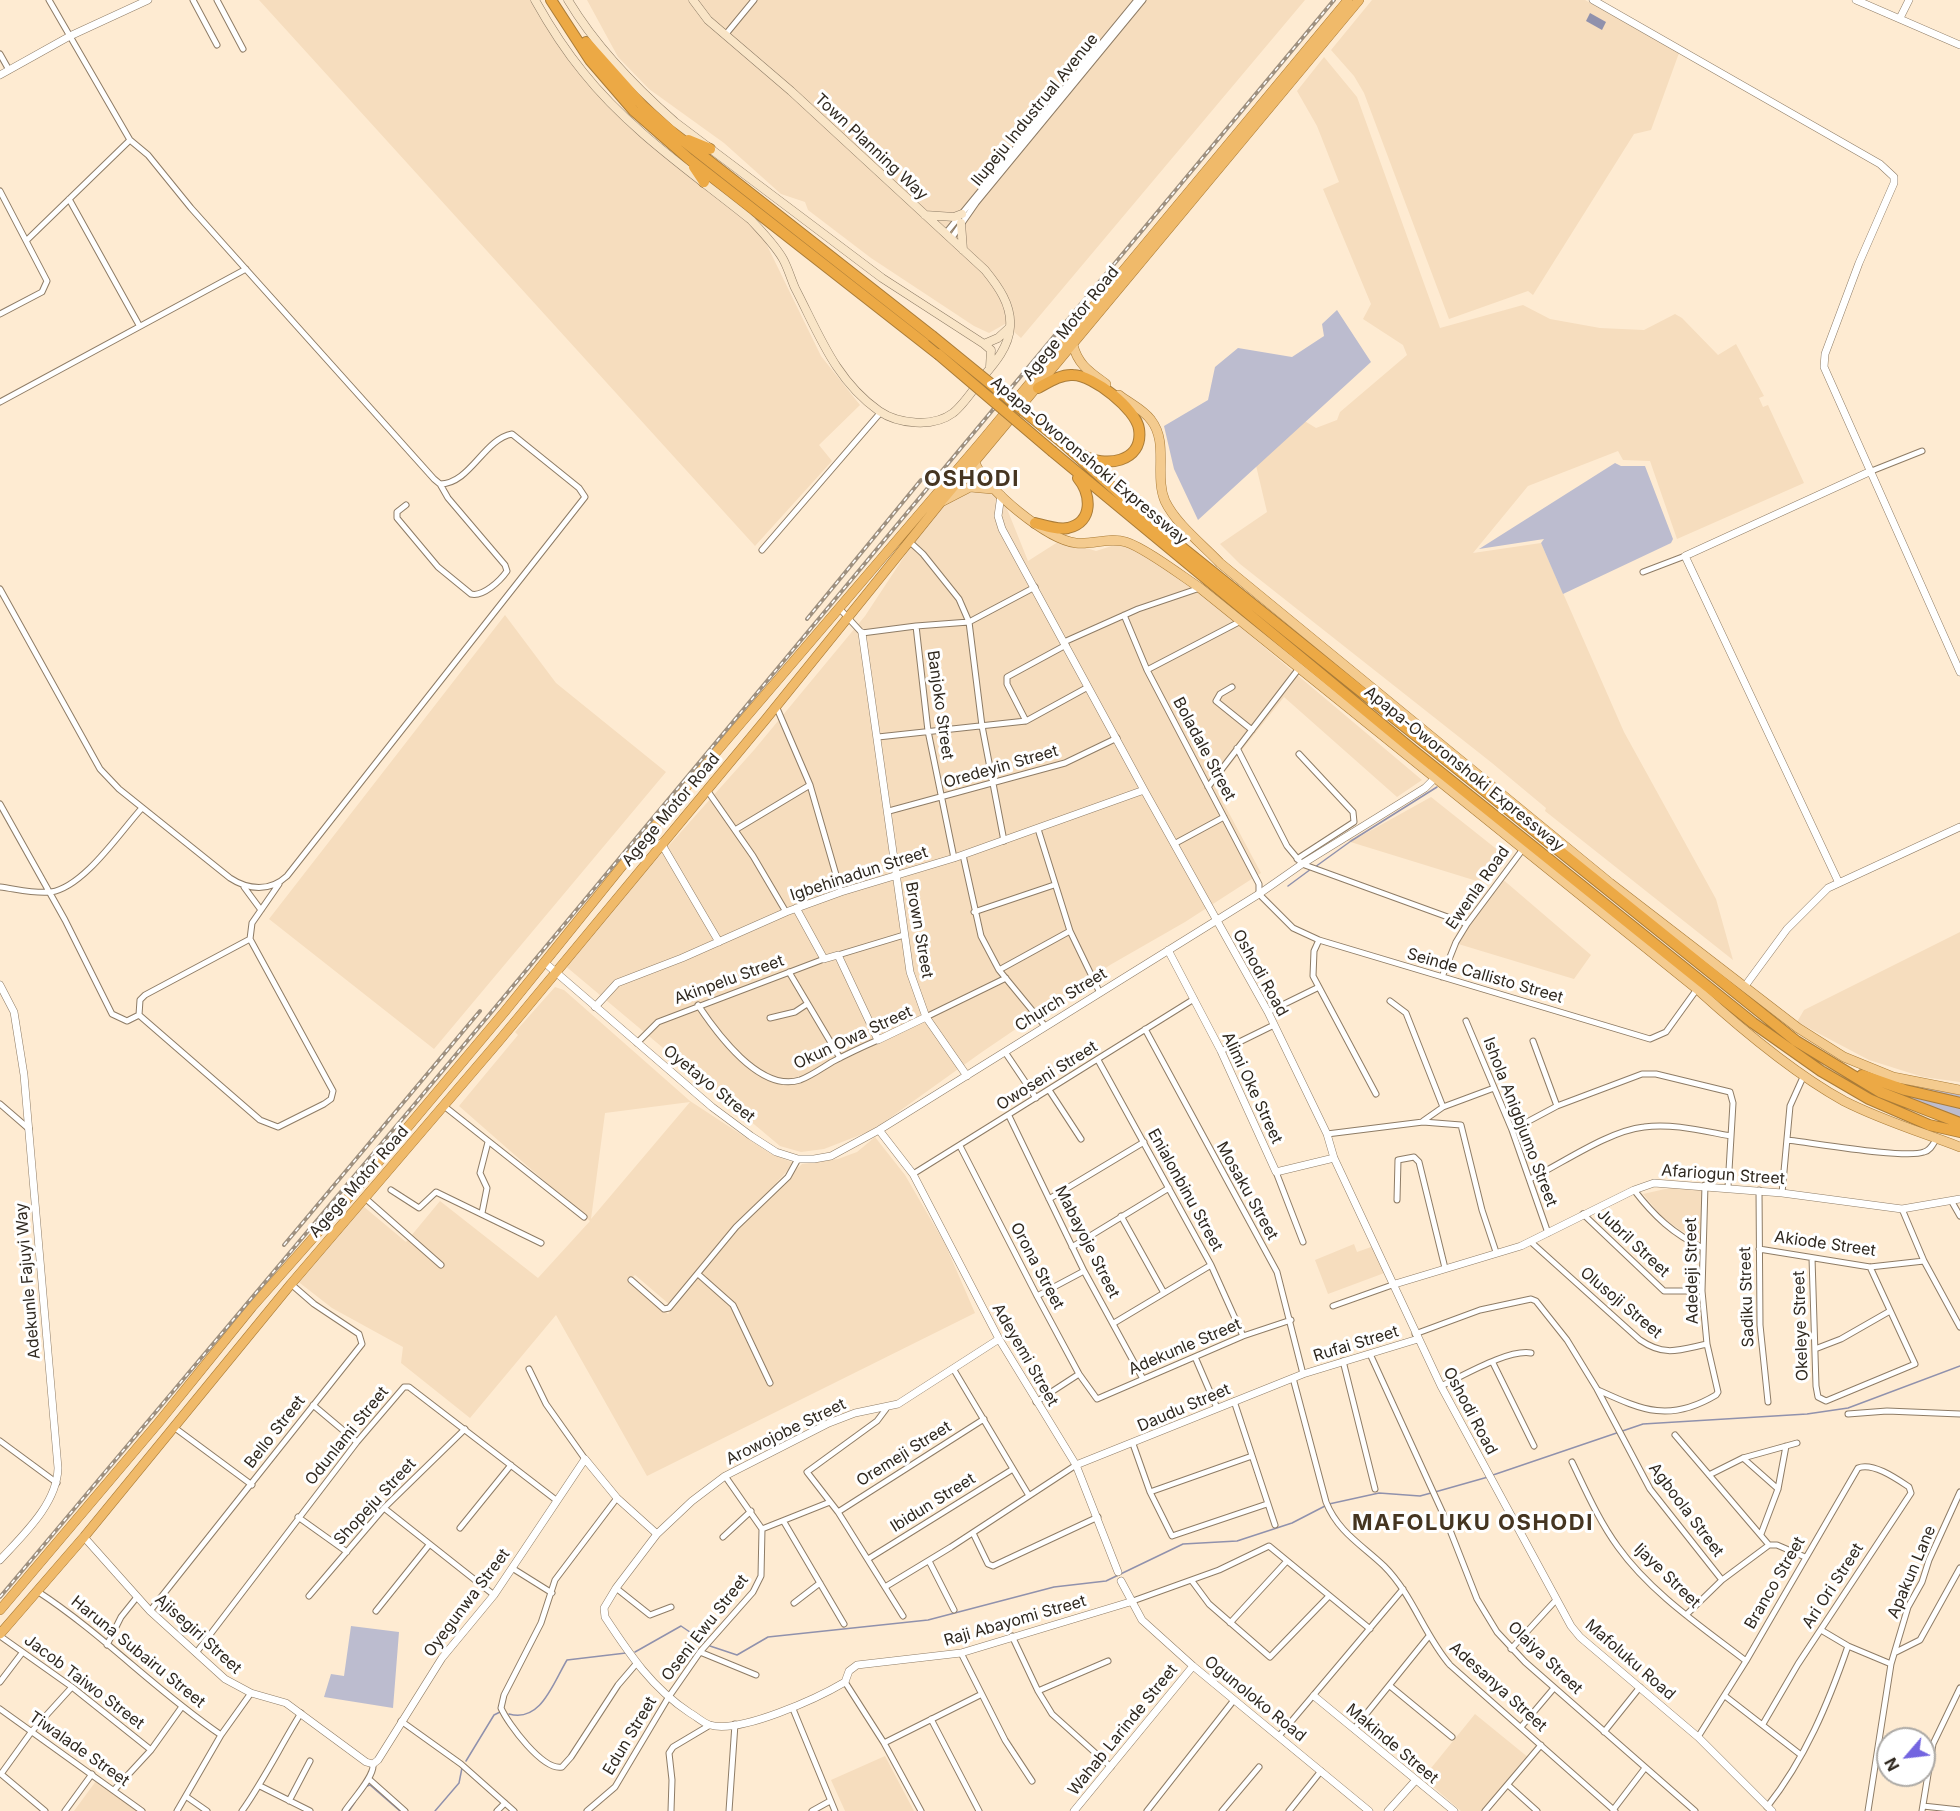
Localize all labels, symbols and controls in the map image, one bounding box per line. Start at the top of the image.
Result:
street label: Ilupeju Industrual Avenue [968,30,1102,190]
street label: Town Planning Way [810,90,932,204]
street label: Agege Motor Road [1019,263,1123,385]
street label: Apapa-Oworonshoki Expressway [987,373,1191,549]
district label: OSHODI [924,466,1020,492]
street label: Banjoko Street [923,649,957,761]
street label: Apapa-Oworonshoki Expressway [1360,682,1568,856]
street label: Boladale Street [1169,694,1239,804]
street label: Oredeyin Street [942,741,1060,793]
street label: Agege Motor Road [618,750,724,870]
street label: Igbehinadun Street [788,843,930,905]
street label: Ewenla Road [1442,843,1514,933]
street label: Brown Street [901,880,937,980]
street label: Oshodi Road [1228,926,1292,1020]
street label: Seinde Callisto Street [1405,944,1565,1008]
street label: Akinpelu Street [672,951,786,1009]
street label: Church Street [1012,964,1110,1036]
street label: Okun Owa Street [791,1002,915,1074]
street label: Alimi Oke Street [1218,1029,1286,1147]
street label: Ishola Anigbjumo Street [1479,1035,1561,1209]
street label: Owoseni Street [993,1037,1101,1115]
street label: Oyetayo Street [659,1041,759,1127]
street label: Agege Motor Road [305,1122,413,1242]
street label: Enialonbinu Street [1143,1125,1227,1255]
street label: Mosaku Street [1212,1139,1282,1243]
street label: Afariogun Street [1661,1161,1785,1189]
street label: Mabayoje Street [1050,1183,1124,1301]
street label: Adekunle Fajuyi Way [12,1202,44,1360]
street label: Jubril Street [1593,1205,1673,1281]
street label: Adedeji Street [1681,1217,1703,1325]
street label: Orona Street [1006,1219,1068,1313]
street label: Akiode Street [1773,1227,1877,1261]
street label: Sadiku Street [1736,1246,1758,1348]
street label: Olusoji Street [1576,1263,1666,1343]
street label: Okeleye Street [1789,1270,1813,1382]
street label: Adeyemi Street [988,1300,1062,1410]
street label: Adekunle Street [1126,1315,1244,1379]
street label: Rufai Street [1311,1322,1401,1366]
street label: Oshodi Road [1439,1364,1501,1458]
street label: Daudu Street [1135,1380,1233,1436]
street label: Odunlami Street [301,1383,393,1489]
street label: Bello Street [241,1392,309,1472]
street label: Arowojobe Street [723,1395,849,1469]
street label: Oremeji Street [853,1417,955,1491]
street label: Shopeju Street [330,1455,420,1549]
street label: Agboola Street [1645,1459,1727,1561]
street label: Ibidun Street [887,1469,979,1537]
district label: MAFOLUKU OSHODI [1352,1510,1594,1536]
street label: Apakun Lane [1884,1523,1940,1621]
street label: Branco Street [1741,1533,1809,1633]
street label: Ijaye Street [1630,1540,1704,1612]
street label: Ari Ori Street [1798,1540,1868,1632]
street label: Oyegunwa Street [420,1545,514,1661]
street label: Oseni Ewu Street [658,1571,752,1685]
street label: Ajisegiri Street [151,1590,245,1678]
street label: Haruna Subairu Street [67,1592,209,1712]
street label: Raji Abayomi Street [942,1592,1088,1650]
street label: Mafoluku Road [1581,1616,1679,1704]
street label: Olaiya Street [1504,1618,1586,1698]
street label: Jacob Taiwo Street [20,1631,148,1733]
street label: Adesanya Street [1445,1638,1551,1736]
street label: Ogunoloko Road [1200,1652,1310,1746]
street label: Wahab Larinde Street [1064,1661,1182,1799]
street label: Edun Street [599,1693,661,1779]
street label: Makinde Street [1342,1700,1442,1788]
street label: Tiwalade Street [25,1707,133,1791]
north arrow [1876,1727,1936,1787]
text: N [1880,1754,1904,1775]

